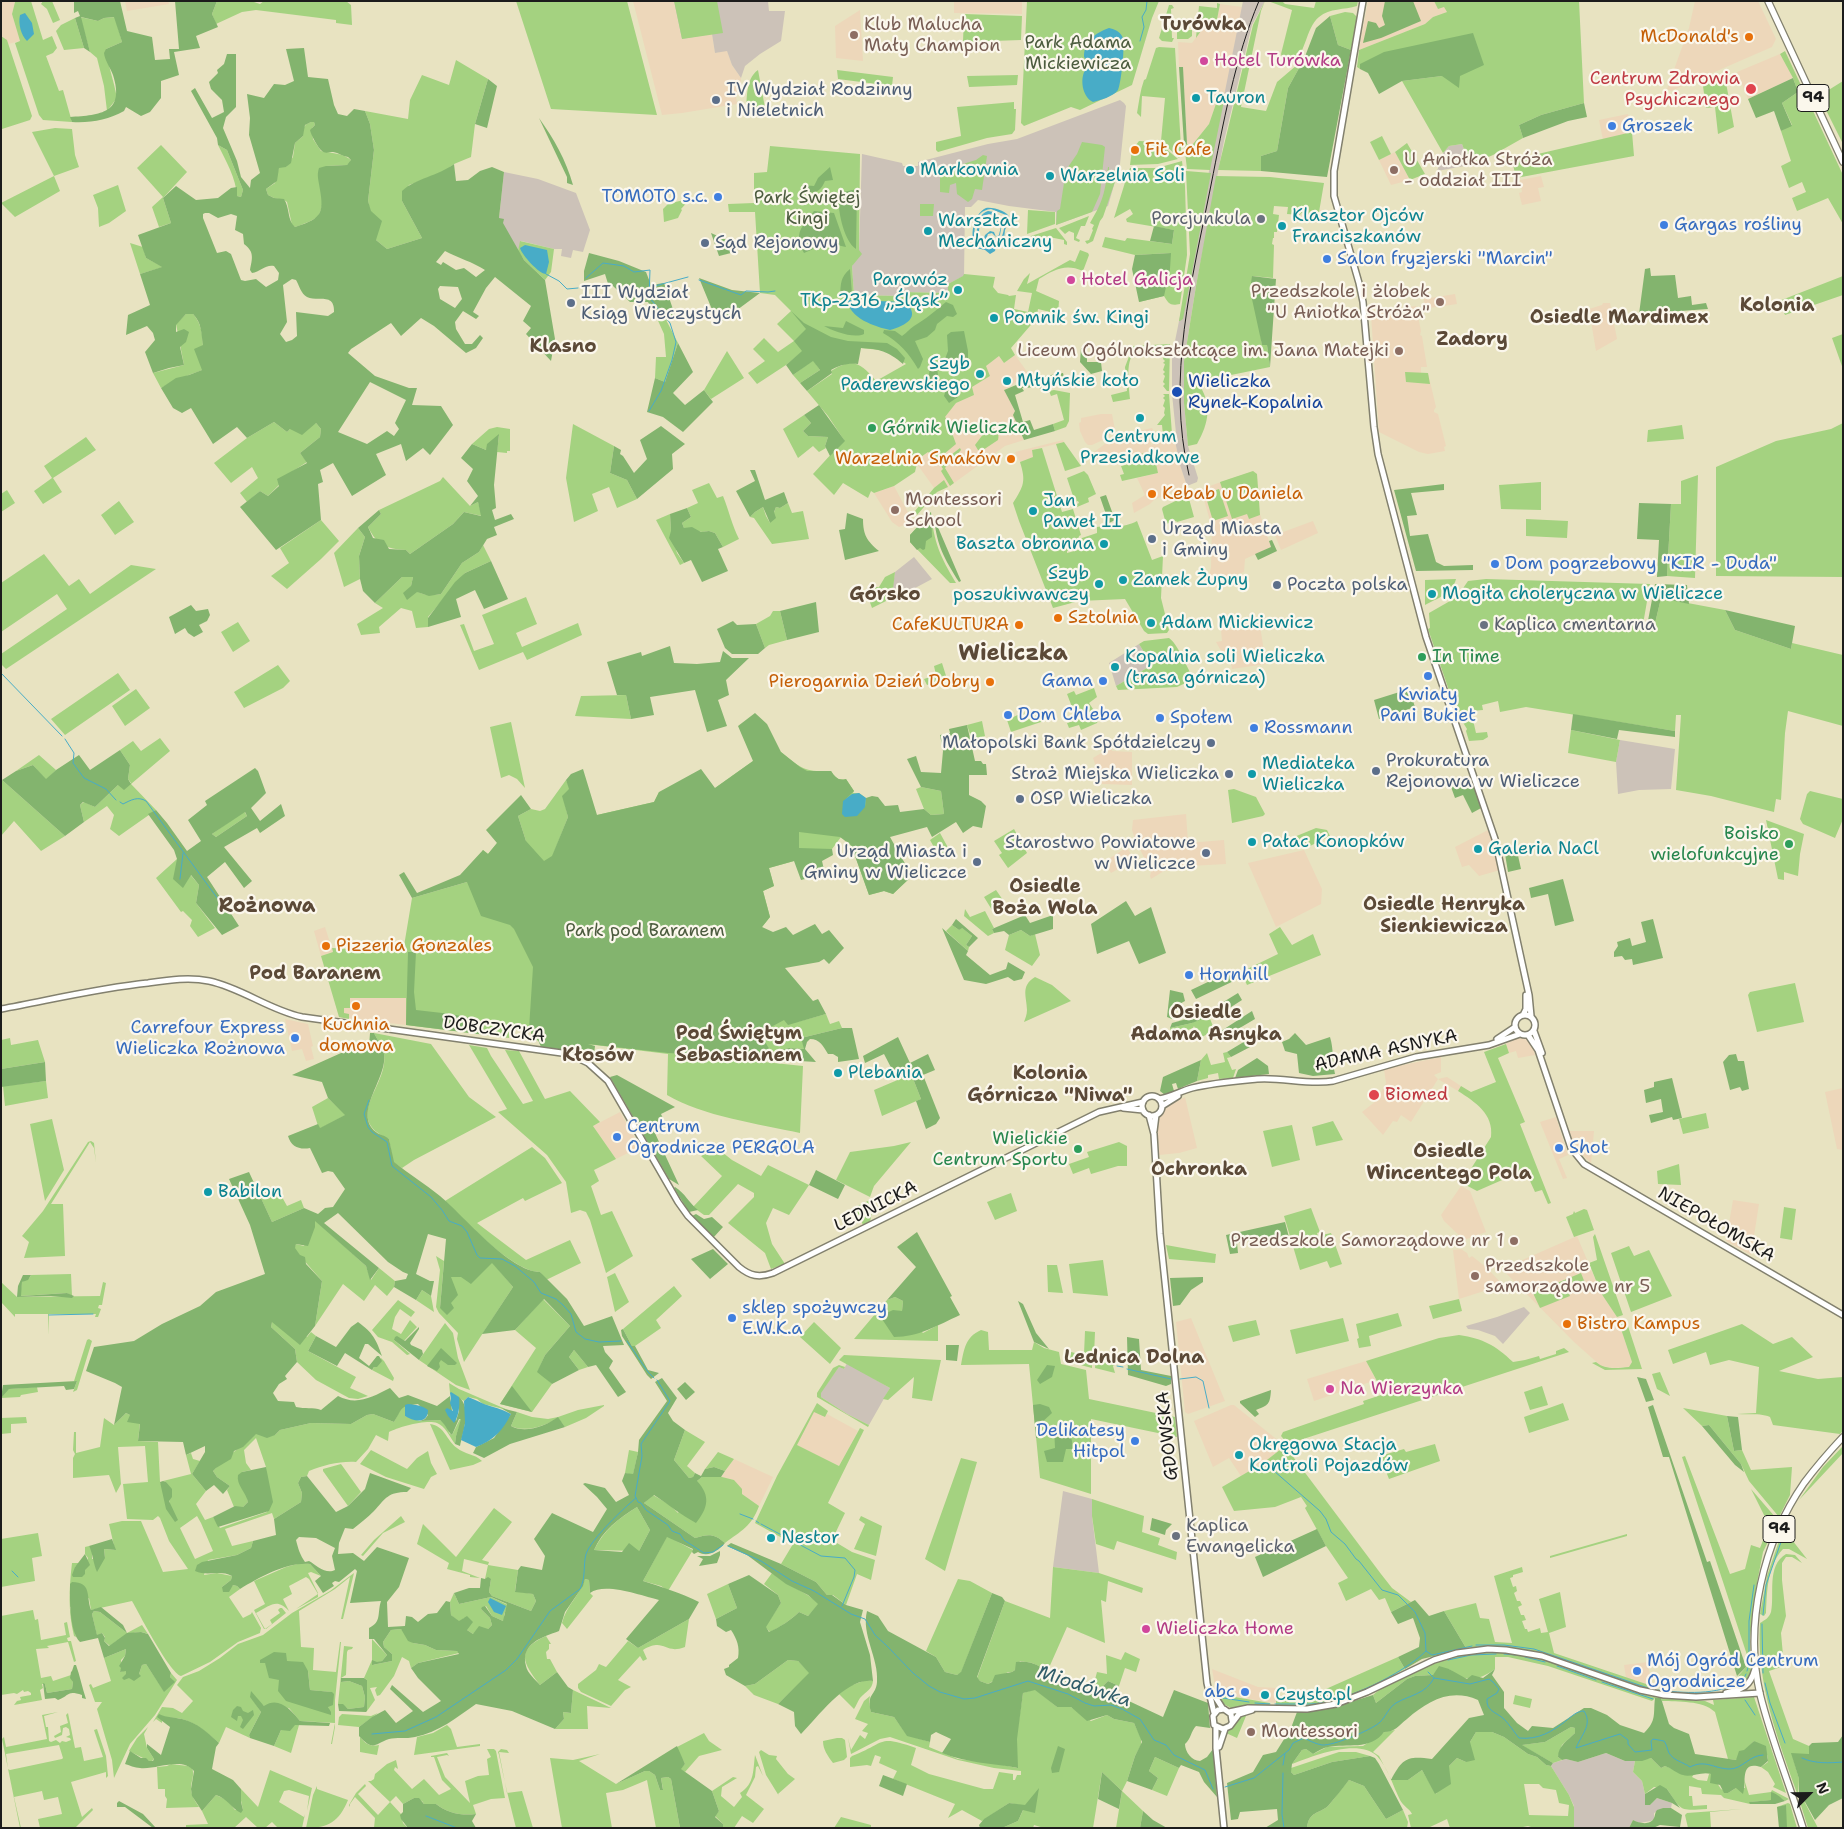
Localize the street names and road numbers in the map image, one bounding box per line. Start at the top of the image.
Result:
road number: 94 [1797,85,1829,112]
street label: DOBCZYCKA [442,1012,546,1048]
street label: ADAMA ASNYKA [1313,1025,1459,1077]
street label: LEDNICKA [831,1177,921,1237]
street label: NIEPOŁOMSKA [1654,1183,1778,1267]
street label: GDOWSKA [1153,1390,1183,1482]
road number: 94 [1763,1516,1795,1542]

